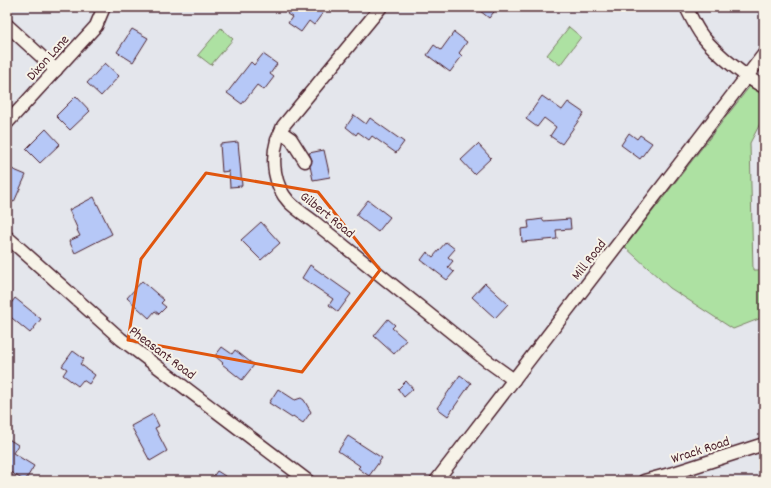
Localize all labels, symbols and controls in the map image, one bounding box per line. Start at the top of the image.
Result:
street label: Dixon Lane [22,31,75,86]
street label: Gilbert Road [295,187,358,244]
street label: Mill Road [567,236,612,285]
street label: Pheasant Road [124,322,199,385]
street label: Wrack Road [669,432,733,470]

